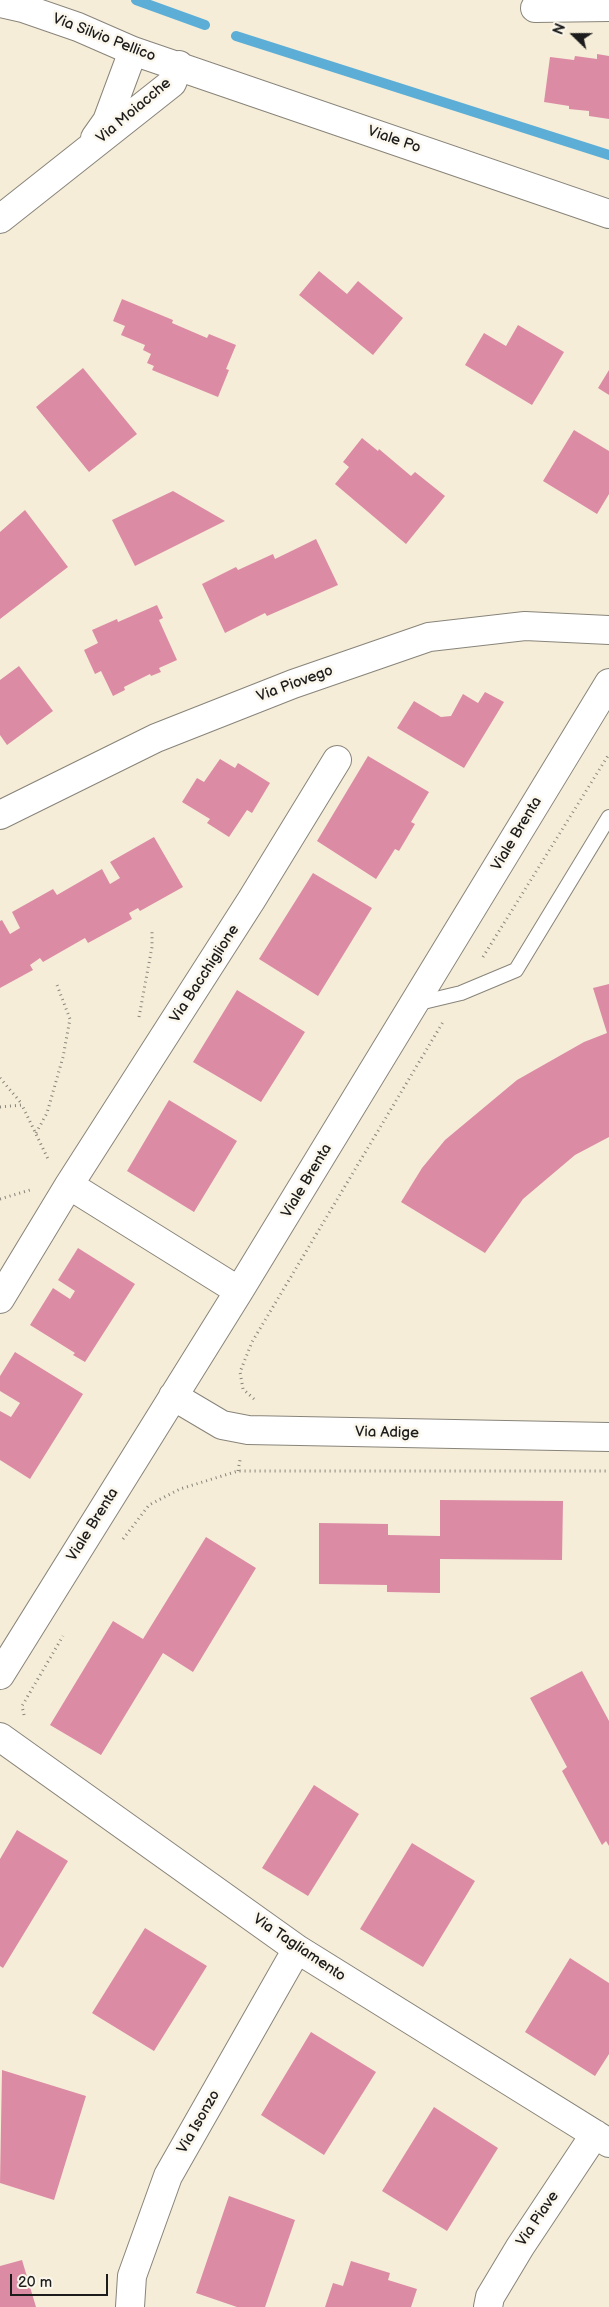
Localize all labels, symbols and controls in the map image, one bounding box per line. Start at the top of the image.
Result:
street label: Via Silvio Pellico [50,10,158,66]
north arrow [549,10,599,60]
text: N [550,21,569,37]
street label: Via Moiacche [93,75,175,147]
street label: Viale Po [365,123,423,157]
street label: Via Piovego [254,662,336,706]
street label: Viale Brenta [488,794,546,874]
street label: Via Bacchiglione [167,922,243,1026]
street label: Viale Brenta [278,1141,336,1221]
street label: Via Adige [355,1423,419,1443]
street label: Viale Brenta [63,1485,123,1565]
street label: Via Tagliamento [249,1910,349,1986]
street label: Via Isonzo [174,2087,224,2157]
street label: Via Piave [513,2188,563,2250]
scale bar [12,2264,110,2296]
text: 20 m [18,2273,52,2292]

